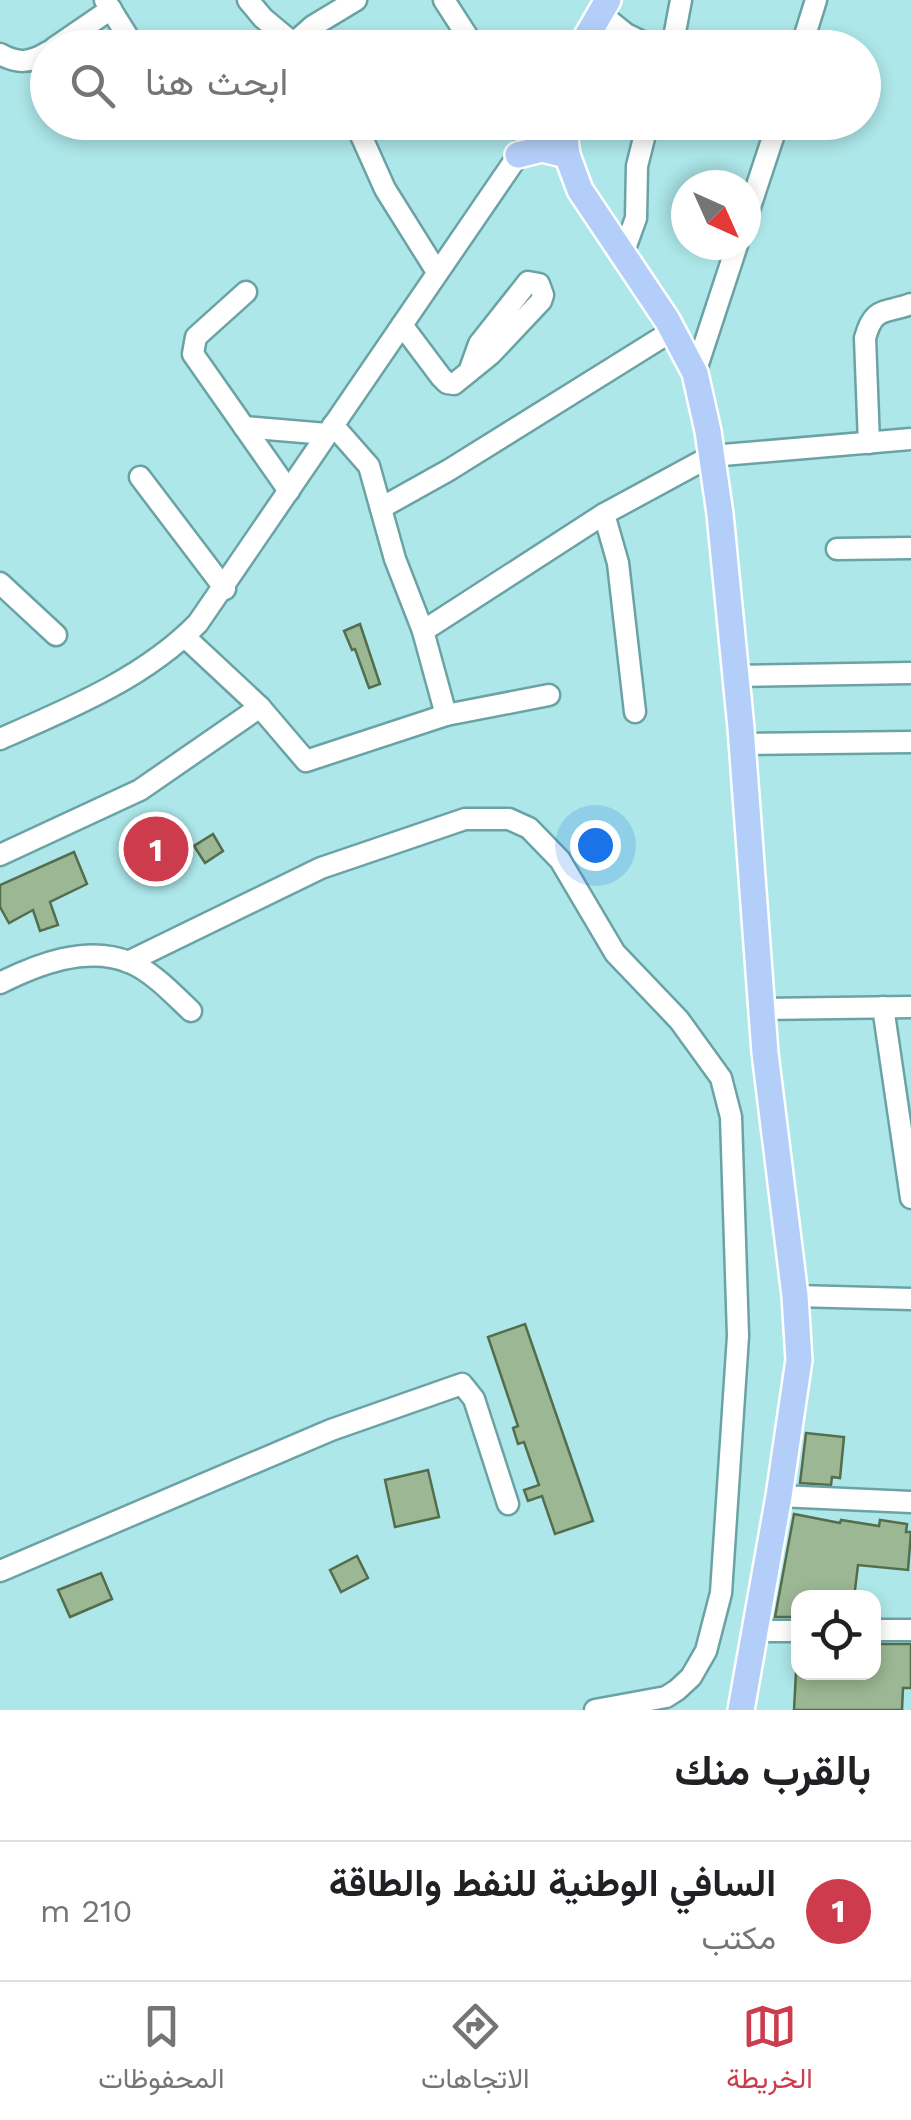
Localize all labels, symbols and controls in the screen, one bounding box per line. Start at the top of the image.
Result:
search box [30,30,881,140]
icon: search [65,58,120,113]
text: ابحث هنا [145,60,288,104]
north arrow [671,170,761,260]
pin: 1 [124,812,188,886]
your location [570,820,621,871]
map controls [791,1590,881,1680]
button: locate [791,1590,881,1680]
text: بالقرب منك [675,1746,871,1795]
text: السافي الوطنية للنفط والطاقة [329,1861,776,1905]
text: 210 m [40,1892,132,1930]
text: 1 [832,1892,845,1930]
text: مكتب [701,1919,776,1957]
tab: المحفوظات [98,1999,224,2103]
tab: الاتجاهات [421,1999,530,2103]
tab: الخريطة [726,1999,813,2103]

